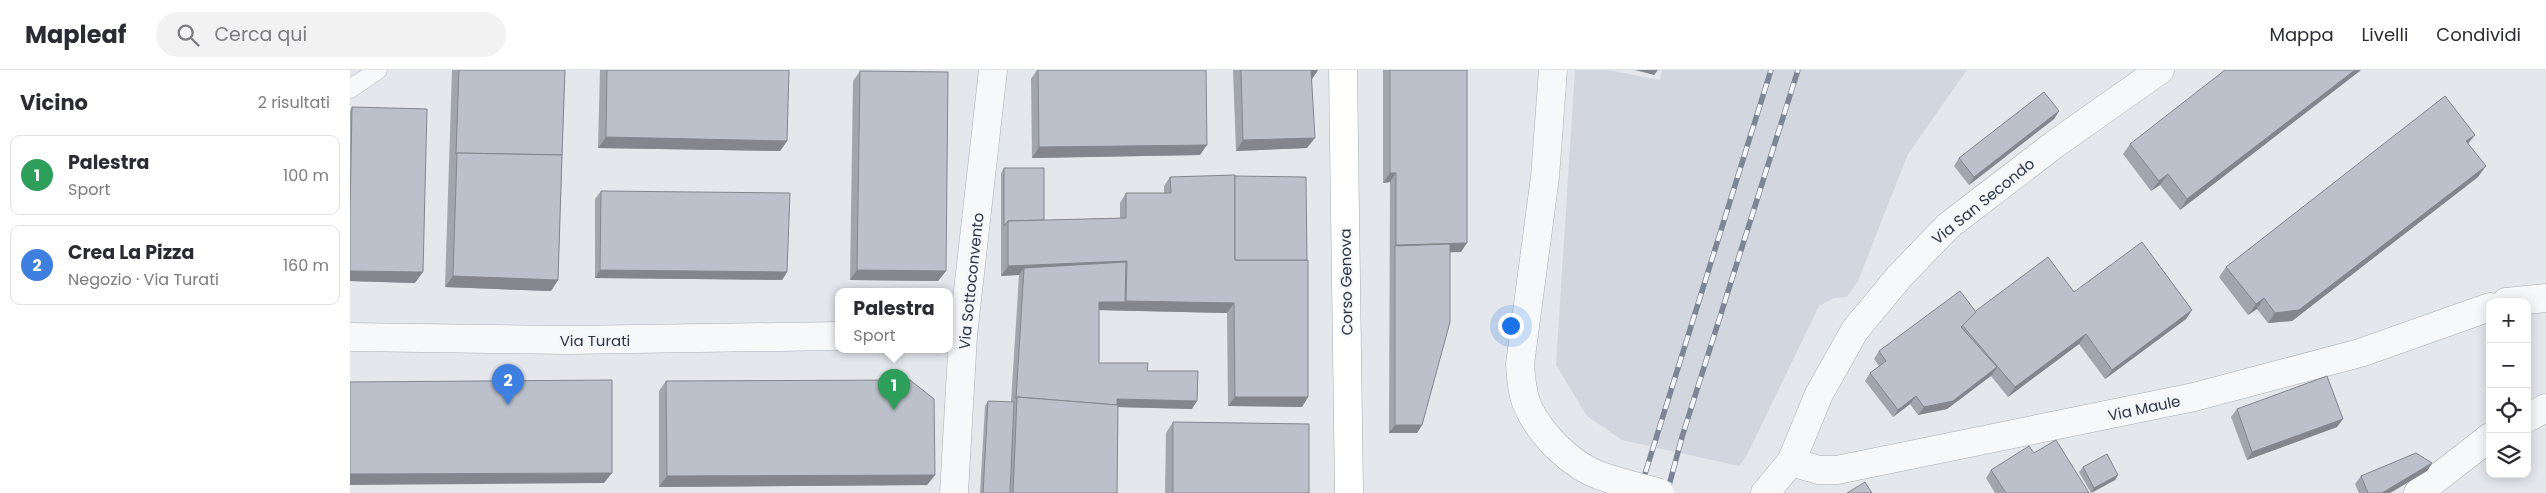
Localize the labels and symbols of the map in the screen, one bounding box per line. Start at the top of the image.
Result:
street label: Via San Secondo [1927,153,2039,249]
street label: Via Sottoconvento [953,211,989,351]
street label: Corso Genova [1335,228,1357,336]
your location [1498,313,1524,339]
street label: Via Turati [560,330,630,351]
pin: 2 [492,364,524,405]
pin: 1 [878,369,910,410]
street label: Via Maule [2106,390,2182,426]

